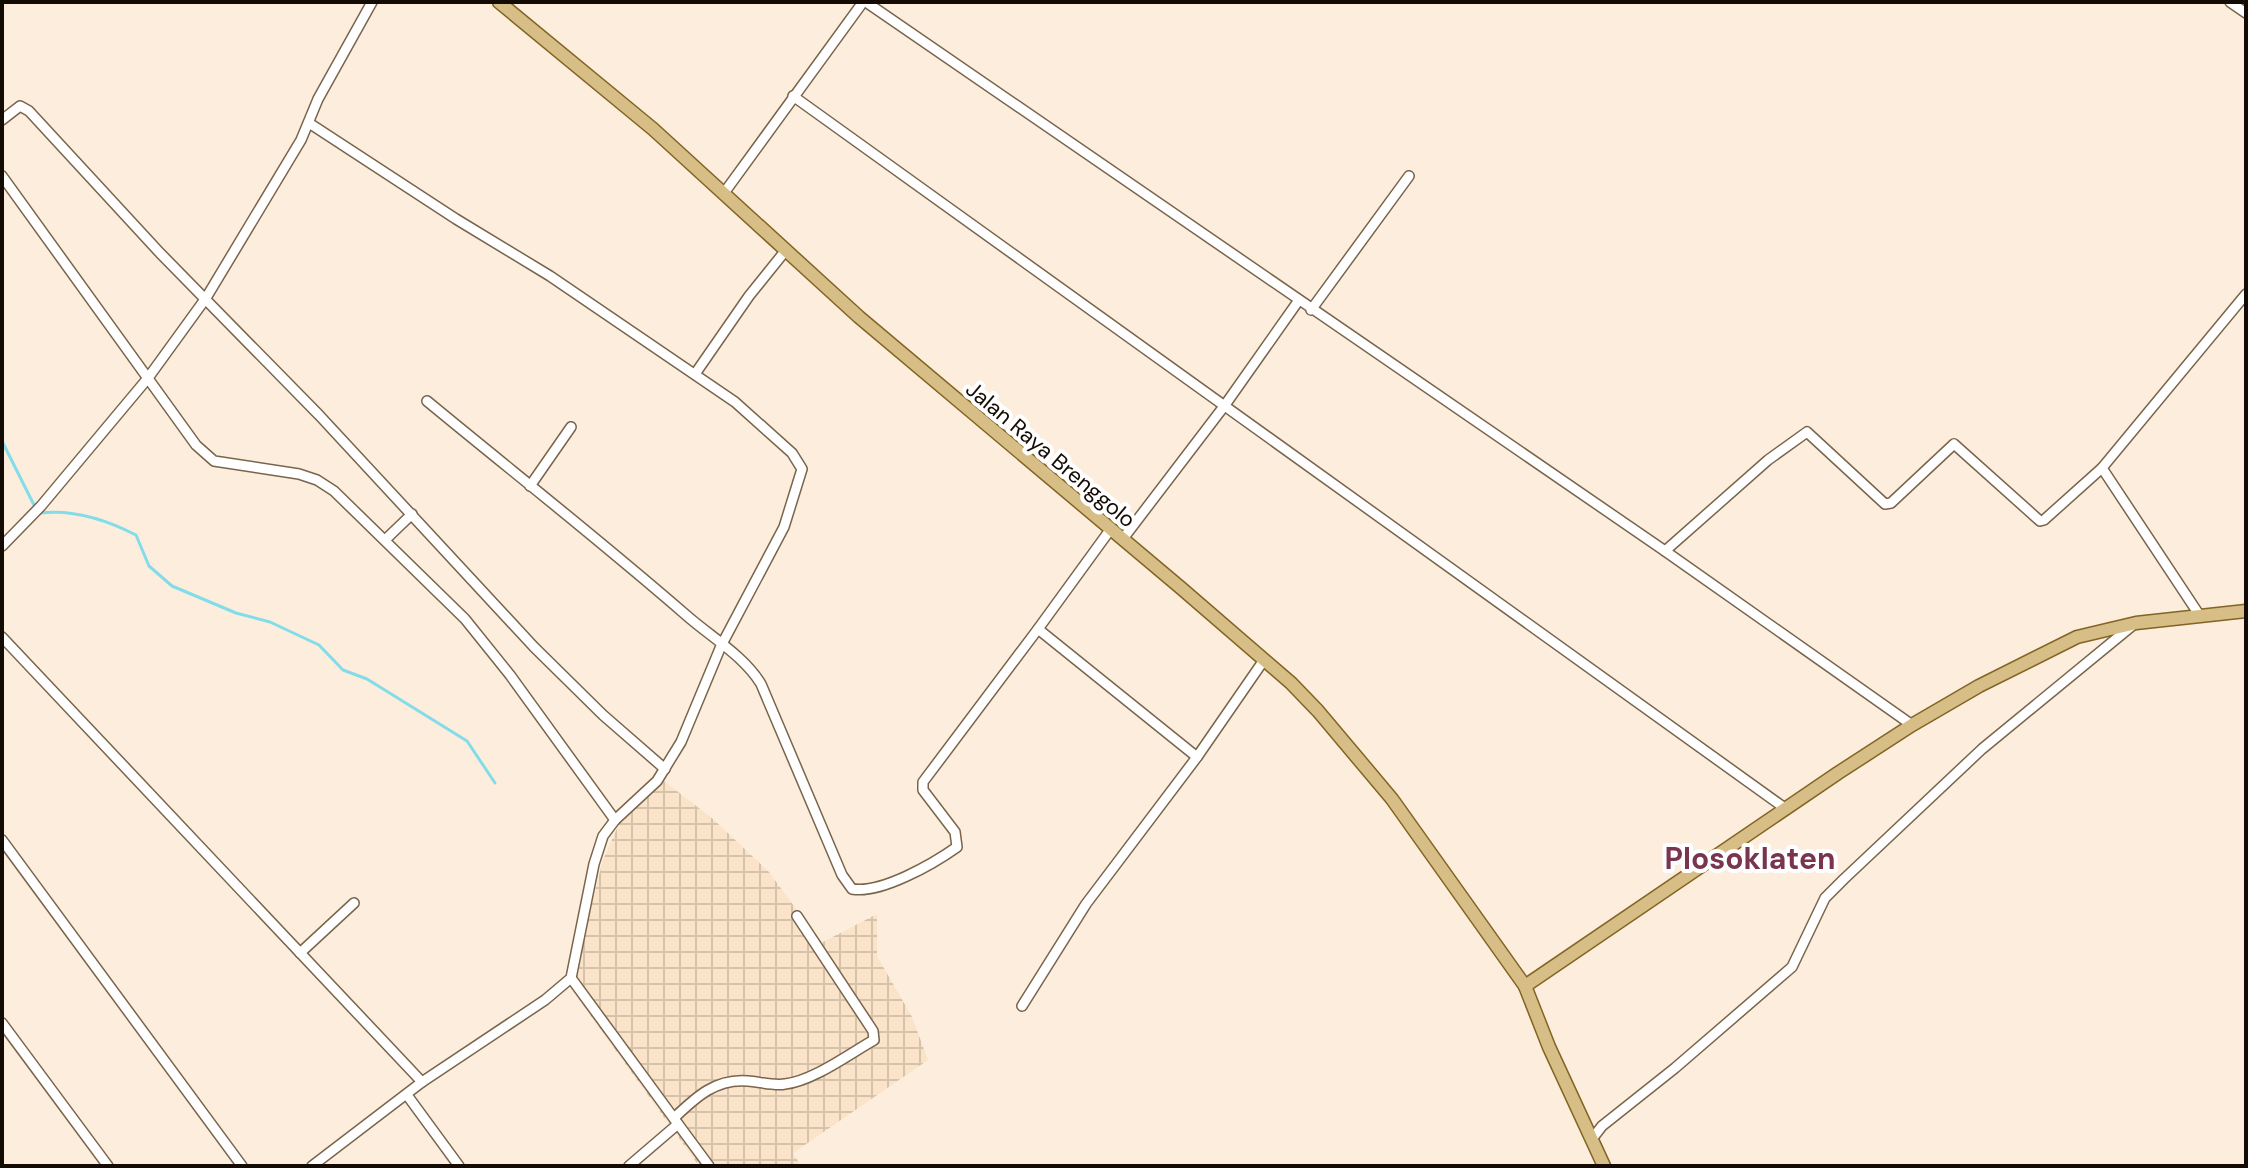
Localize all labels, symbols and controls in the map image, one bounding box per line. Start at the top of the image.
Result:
street label: Jalan Raya Brenggolo [960,375,1142,534]
district label: Plosoklaten [1665,839,1835,878]

